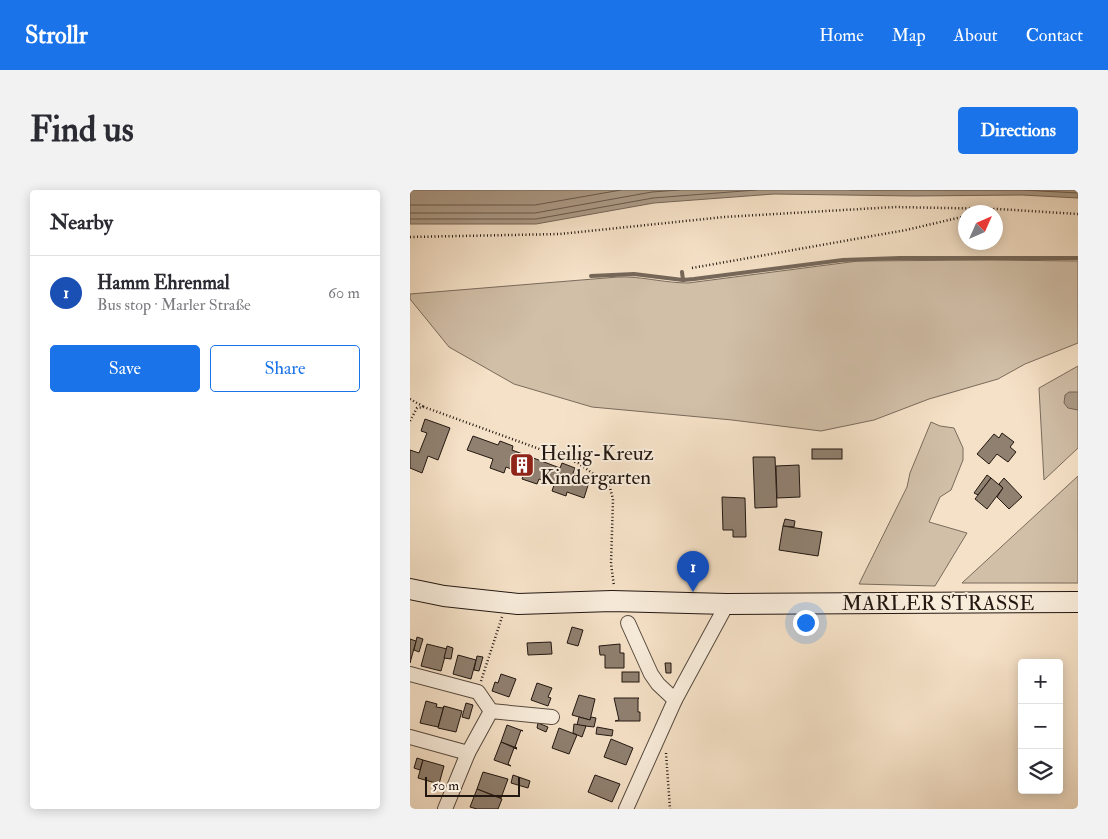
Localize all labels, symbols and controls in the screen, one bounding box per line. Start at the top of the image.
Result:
text: Strollr [25,20,88,51]
text: Home [819,24,864,47]
text: Map [892,24,926,47]
text: About [954,24,998,47]
text: Contact [1026,24,1083,47]
button: Directions [958,107,1078,154]
text: Find us [30,108,134,152]
north arrow [958,205,1003,250]
text: Nearby [50,209,113,236]
text: Hamm Ehrenmal [97,271,230,295]
text: 1 [63,283,69,303]
text: 60 m [328,283,360,303]
text: Bus stop · Marler Straße [97,295,251,315]
button: Save [50,345,200,392]
button: Share [210,345,360,392]
place label: Heilig-Kreuz Kindergarten [540,440,654,491]
building icon: Heilig-Kreuz Kindergarten [509,452,535,478]
pin: 1 [677,551,709,592]
street label: MARLER STRASSE [842,590,1034,617]
your location [793,610,819,636]
map controls [1018,659,1063,794]
button: + [1018,659,1063,704]
button: − [1018,704,1063,749]
button: layers [1018,749,1063,794]
scale bar [425,774,520,797]
text: 50 m [432,777,459,794]

